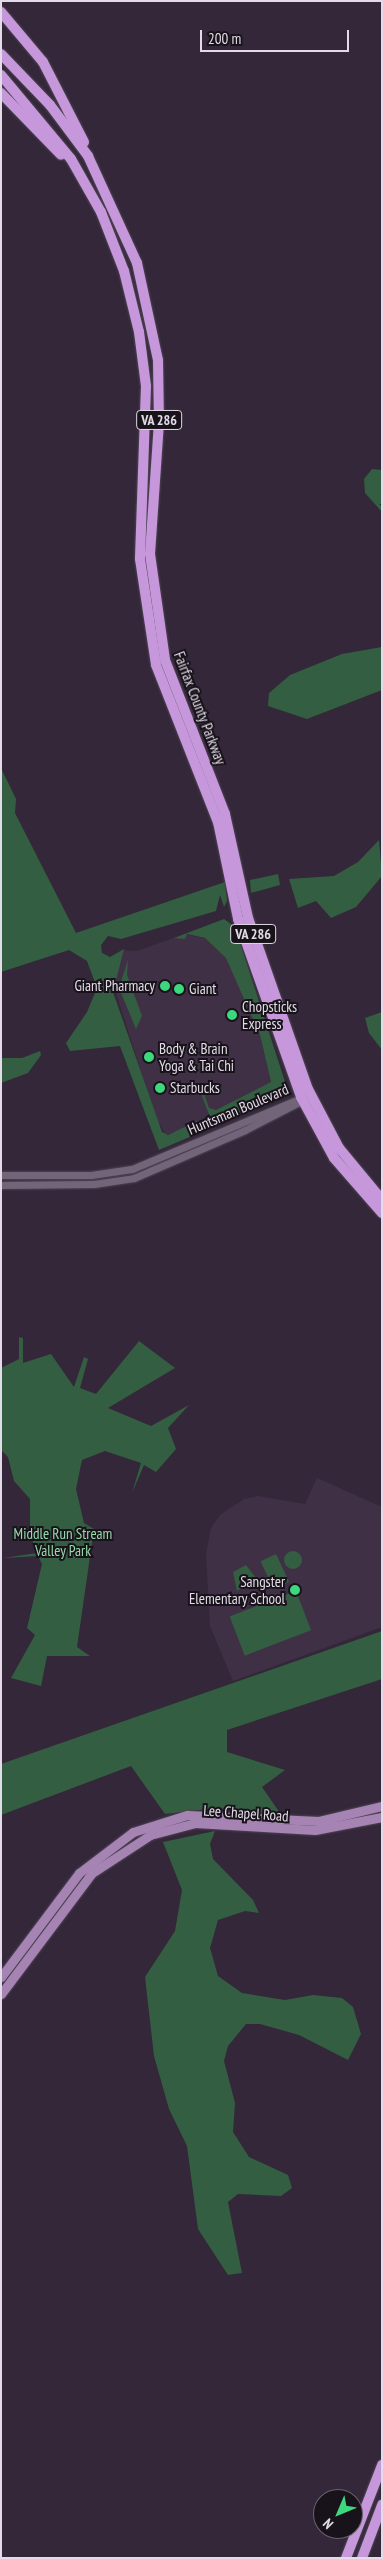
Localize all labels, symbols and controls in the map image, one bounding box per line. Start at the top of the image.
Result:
scale bar [203,20,352,52]
text: 200 m [208,29,241,48]
road number: VA 286 [135,408,183,432]
street label: Fairfax County Parkway [170,649,230,767]
road number: VA 286 [229,922,277,946]
place label: Giant Pharmacy [74,977,155,995]
marker: Giant Pharmacy [159,980,171,992]
place label: Giant [189,980,216,998]
marker: Giant [173,983,185,995]
place label: Chopsticks Express [242,997,297,1032]
marker: Chopsticks Express [226,1009,238,1021]
place label: Body & Brain Yoga & Tai Chi [159,1039,234,1074]
marker: Body & Brain Yoga & Tai Chi [143,1051,155,1063]
place label: Starbucks [170,1079,220,1097]
street label: Huntsman Boulevard [185,1080,291,1138]
marker: Starbucks [154,1082,166,1094]
park label: Middle Run Stream Valley Park [14,1524,112,1559]
place label: Sangster Elementary School [188,1572,285,1607]
marker: Sangster Elementary School [289,1584,301,1596]
street label: Lee Chapel Road [203,1801,289,1825]
north arrow [313,2489,363,2539]
text: N [319,2515,337,2533]

